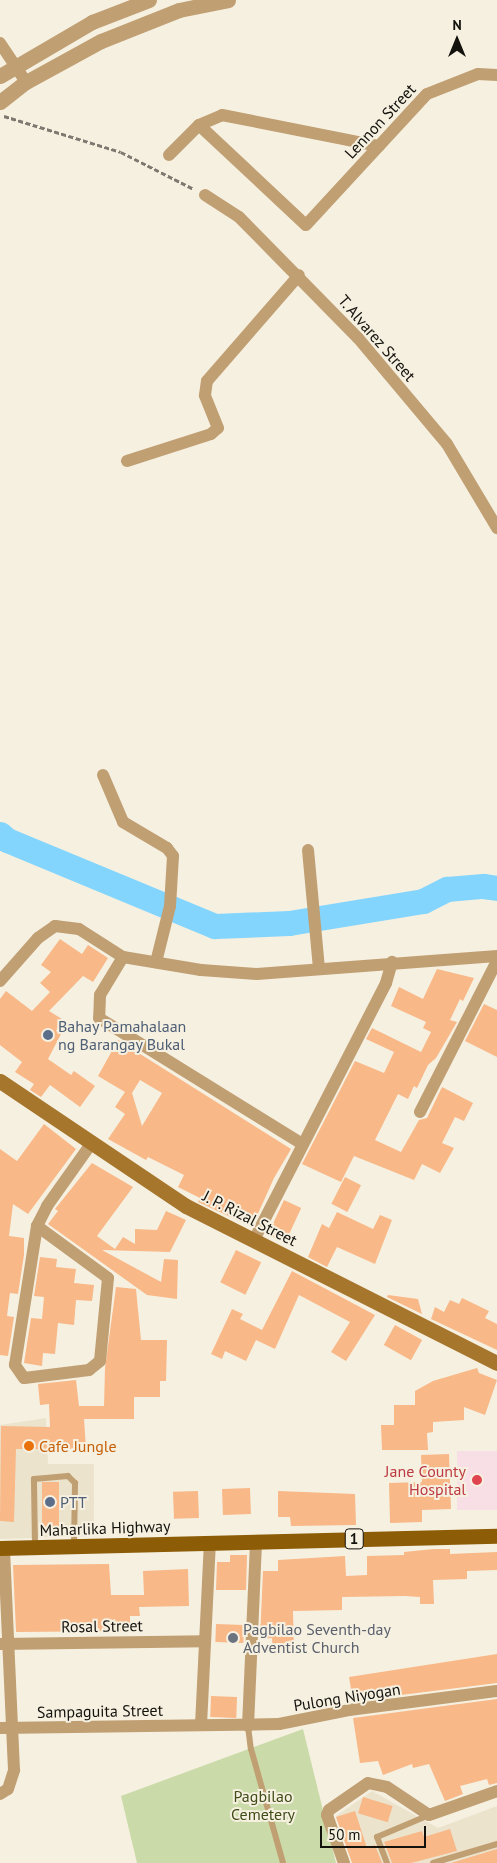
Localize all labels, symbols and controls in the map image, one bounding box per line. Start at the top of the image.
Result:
north arrow [432,15,482,65]
text: N [452,16,462,34]
street label: Lennon Street [340,80,420,162]
street label: T. Alvarez Street [334,290,420,386]
place label: Bahay Pamahalaan ng Barangay Bukal [58,1016,187,1054]
marker: Bahay Pamahalaan ng Barangay Bukal [42,1029,54,1041]
street label: J. P. Rizal Street [199,1185,301,1251]
place label: Cafe Jungle [39,1436,117,1456]
marker: Cafe Jungle [23,1440,35,1452]
place label: Jane County Hospital [385,1461,466,1499]
marker: Jane County Hospital [470,1473,484,1487]
place label: PTT [60,1492,87,1512]
marker: PTT [44,1496,56,1508]
street label: Maharlika Highway [39,1516,171,1540]
road number: 1 [344,1526,364,1552]
street label: Rosal Street [61,1616,143,1636]
place label: Pagbilao Seventh-day Adventist Church [243,1619,391,1657]
marker: Pagbilao Seventh-day Adventist Church [227,1632,239,1644]
street label: Pulong Niyogan [292,1679,402,1715]
street label: Sampaguita Street [37,1700,163,1722]
park label: Pagbilao Cemetery [231,1786,295,1824]
scale bar [322,1816,428,1848]
text: 50 m [328,1825,361,1844]

